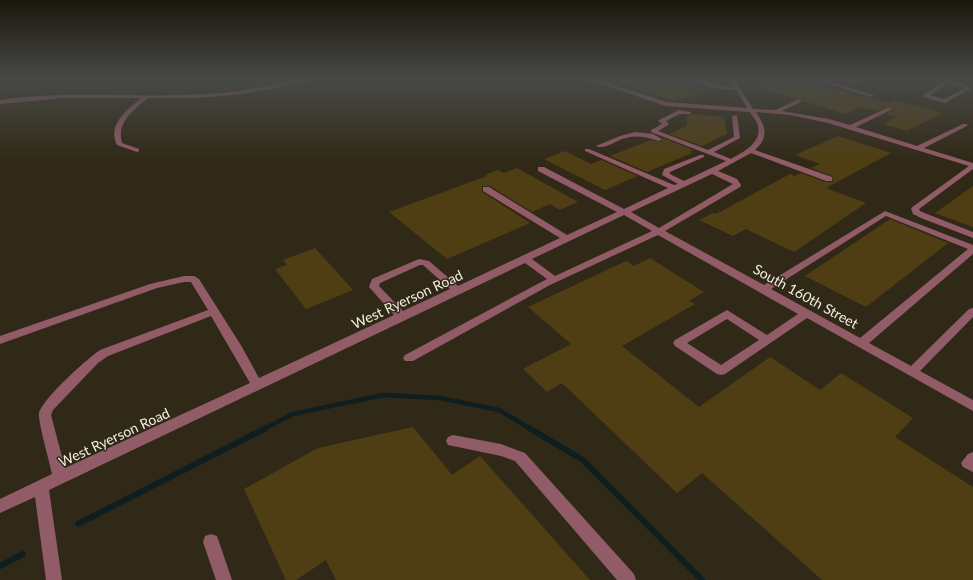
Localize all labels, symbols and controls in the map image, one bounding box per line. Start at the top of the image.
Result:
street label: South 160th Street [751,260,861,332]
street label: West Ryerson Road [349,266,465,332]
street label: West Ryerson Road [56,404,172,470]

